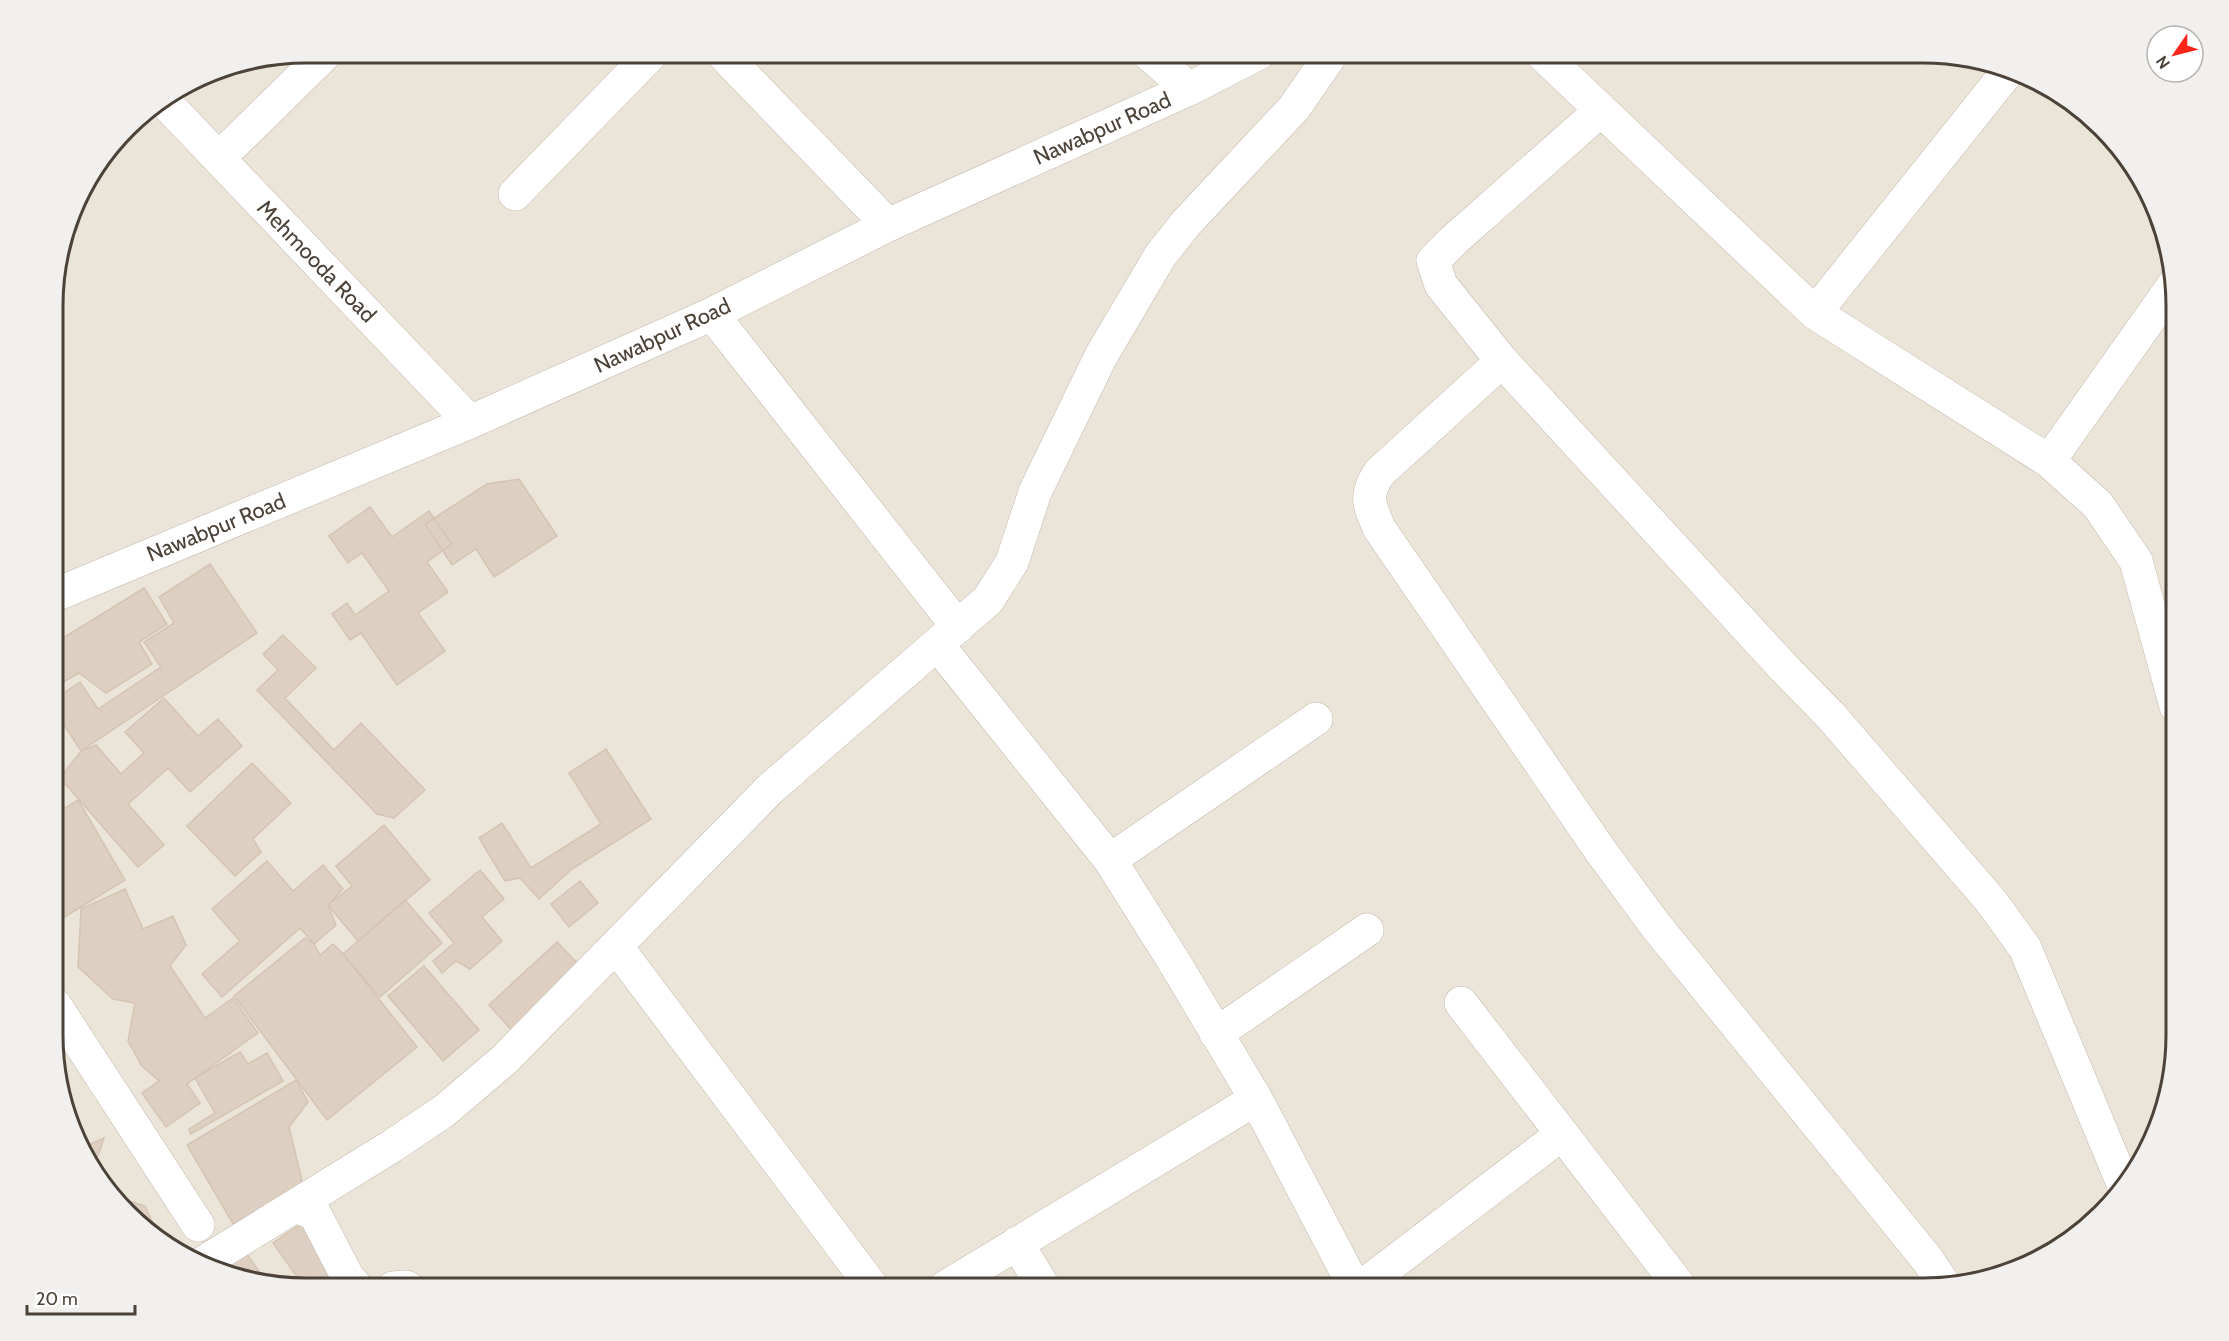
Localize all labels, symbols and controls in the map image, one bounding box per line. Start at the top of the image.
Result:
north arrow [2145,24,2205,84]
text: N [2152,52,2174,72]
street label: Nawabpur Road [1029,86,1175,171]
street label: Mehmooda Road [251,195,382,328]
street label: Nawabpur Road [590,292,735,379]
street label: Nawabpur Road [143,487,290,568]
scale bar [27,1278,135,1316]
text: 20 m [36,1288,78,1310]

